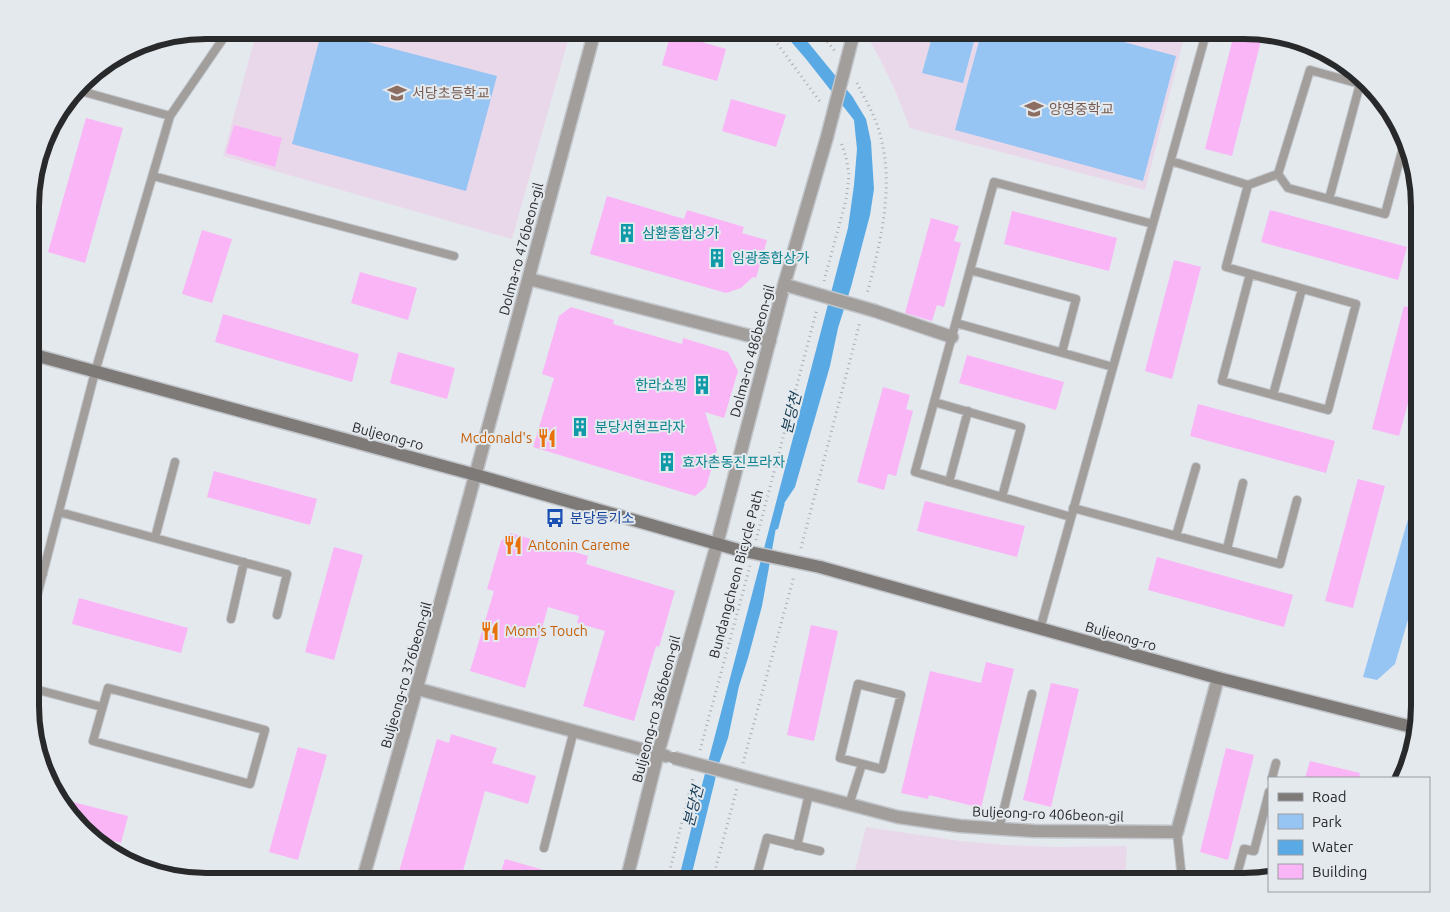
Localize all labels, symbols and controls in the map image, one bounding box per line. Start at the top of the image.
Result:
school or university icon: 서당초등학교 [386,82,408,104]
place label: 서당초등학교 [412,85,489,101]
school or university icon: 양영중학교 [1023,98,1045,120]
place label: 양영중학교 [1049,101,1114,117]
street label: Dolma-ro 476beon-gil [496,181,547,317]
building icon: 삼환종합상가 [616,222,638,244]
place label: 삼환종합상가 [642,225,719,241]
building icon: 임광종합상가 [706,247,728,269]
place label: 임광종합상가 [732,250,809,266]
street label: Dolma-ro 486beon-gil [727,283,778,419]
building icon: 한라쇼핑 [691,374,713,396]
place label: 한라쇼핑 [635,377,687,393]
water label: 분당천 [778,389,805,435]
building icon: 분당서현프라자 [569,416,591,438]
street label: Buljeong-ro [350,419,426,453]
place label: 분당서현프라자 [595,419,685,435]
restaurant icon: Mcdonald's [536,427,558,449]
place label: Mcdonald's [460,430,532,446]
building icon: 효자촌동진프라자 [656,451,678,473]
place label: 효자촌동진프라자 [682,454,785,470]
street label: Bundangcheon Bicycle Path [706,488,766,660]
bus stop icon: 분당등기소 [544,507,566,529]
place label: 분당등기소 [570,510,635,526]
restaurant icon: Antonin Careme [502,534,524,556]
place label: Antonin Careme [528,537,630,553]
street label: Buljeong-ro 376beon-gil [377,600,435,750]
street label: Buljeong-ro [1083,618,1159,654]
restaurant icon: Mom's Touch [479,620,501,642]
place label: Mom's Touch [505,623,588,639]
street label: Buljeong-ro 386beon-gil [629,633,683,784]
legend [1268,777,1430,892]
water label: 분당천 [680,782,707,828]
text: Road [1312,788,1347,805]
street label: Buljeong-ro 406beon-gil [972,803,1124,825]
text: Park [1312,813,1342,830]
text: Water [1312,838,1353,855]
text: Building [1312,863,1367,880]

